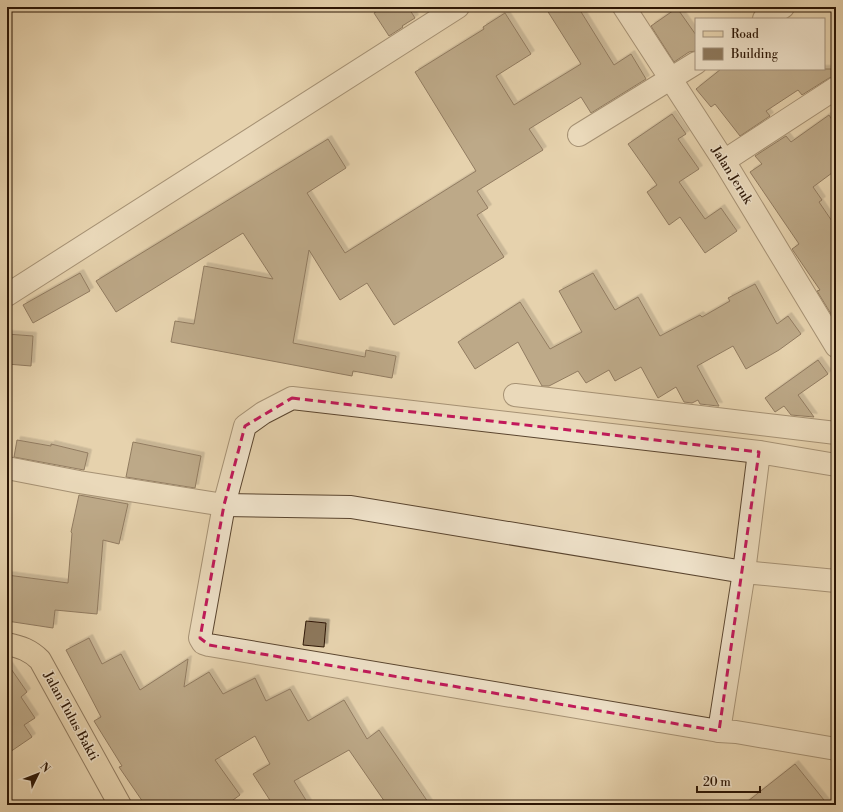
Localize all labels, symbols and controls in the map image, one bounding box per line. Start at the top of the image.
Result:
legend [695,18,825,70]
text: Road [731,27,759,42]
text: Building [730,47,779,62]
street label: Jalan Jeruk [707,142,757,208]
street label: Jalan Tulus Bakti [39,668,102,763]
north arrow [18,754,58,794]
text: N [36,760,53,776]
scale bar [697,768,760,794]
text: 20 m [703,775,731,790]

